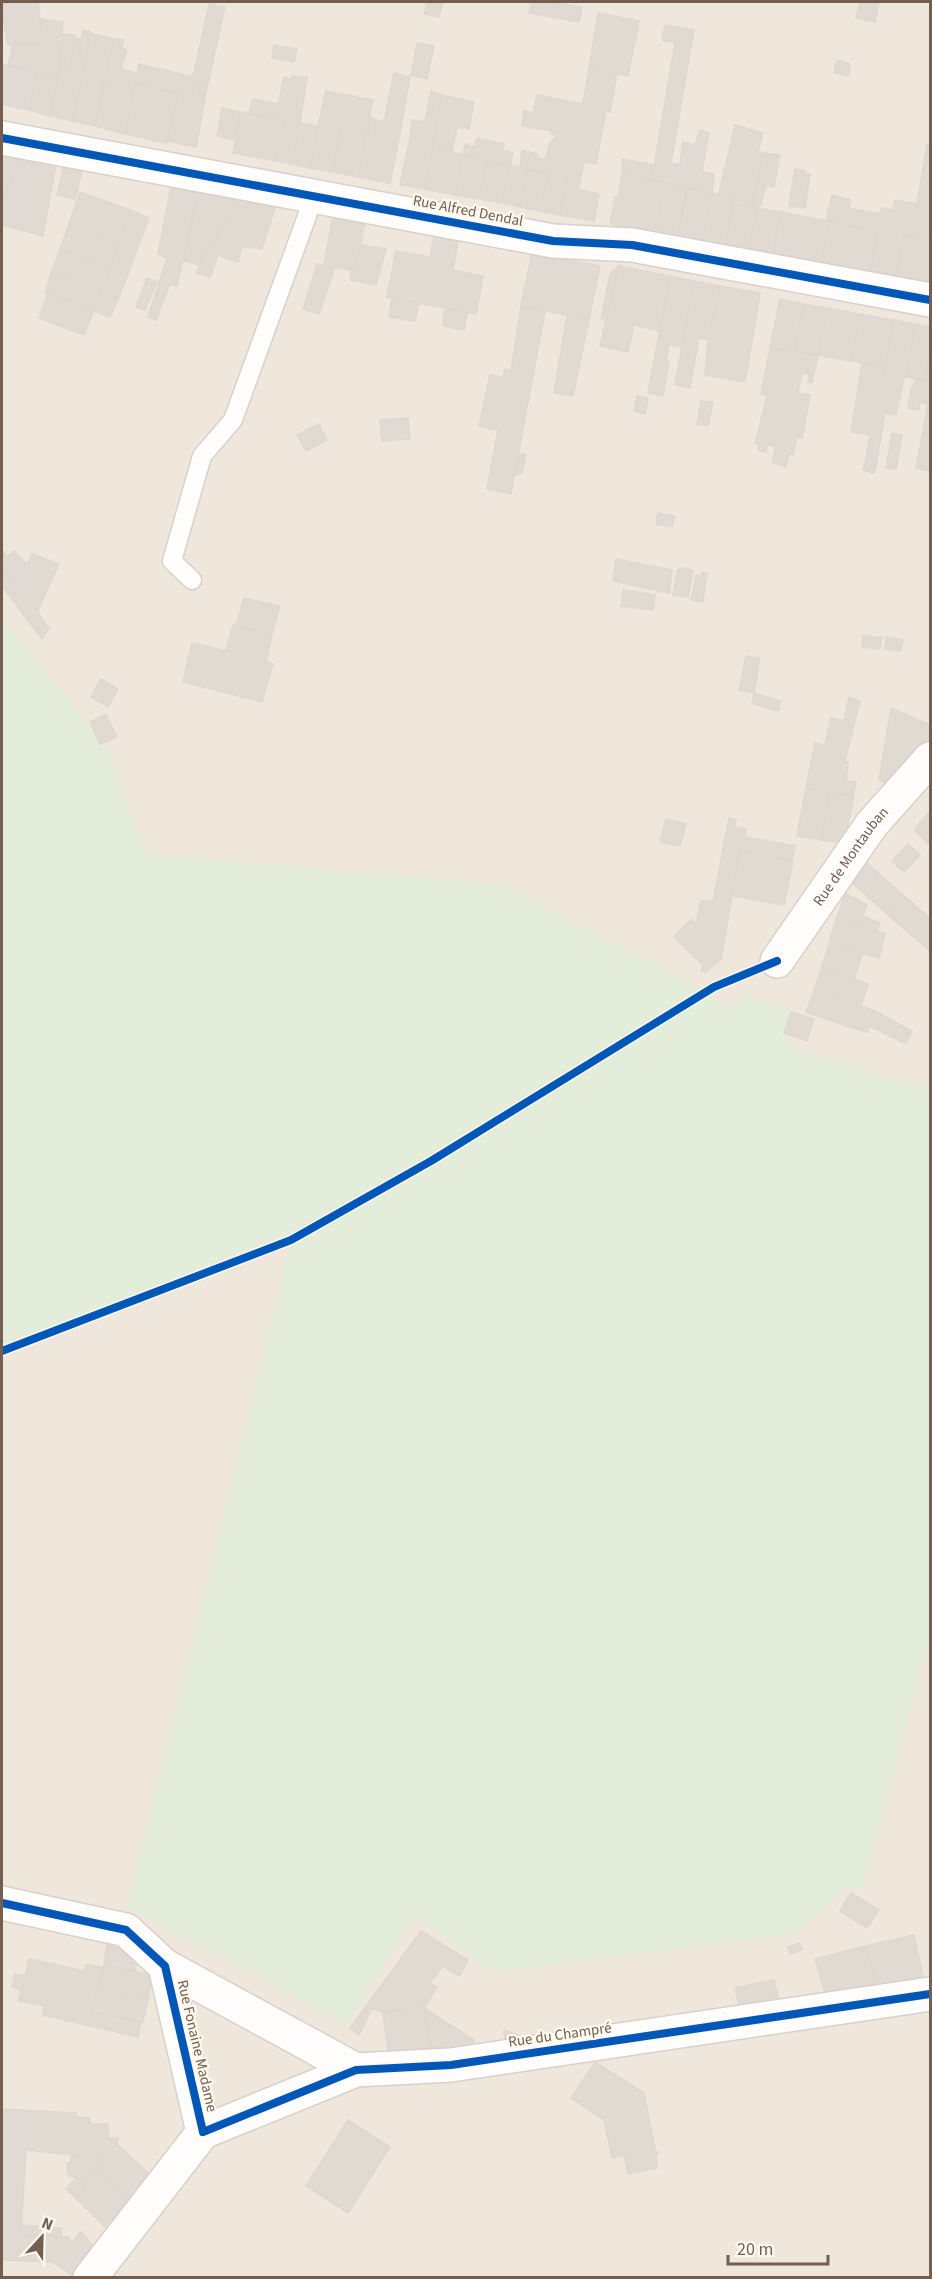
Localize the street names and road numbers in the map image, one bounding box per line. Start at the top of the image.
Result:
street label: Rue Alfred Dendal [411,190,525,232]
street label: Rue de Montauban [808,802,893,910]
street label: Rue Fonaine Madame [172,1978,222,2114]
street label: Rue du Champré [507,2017,613,2053]

